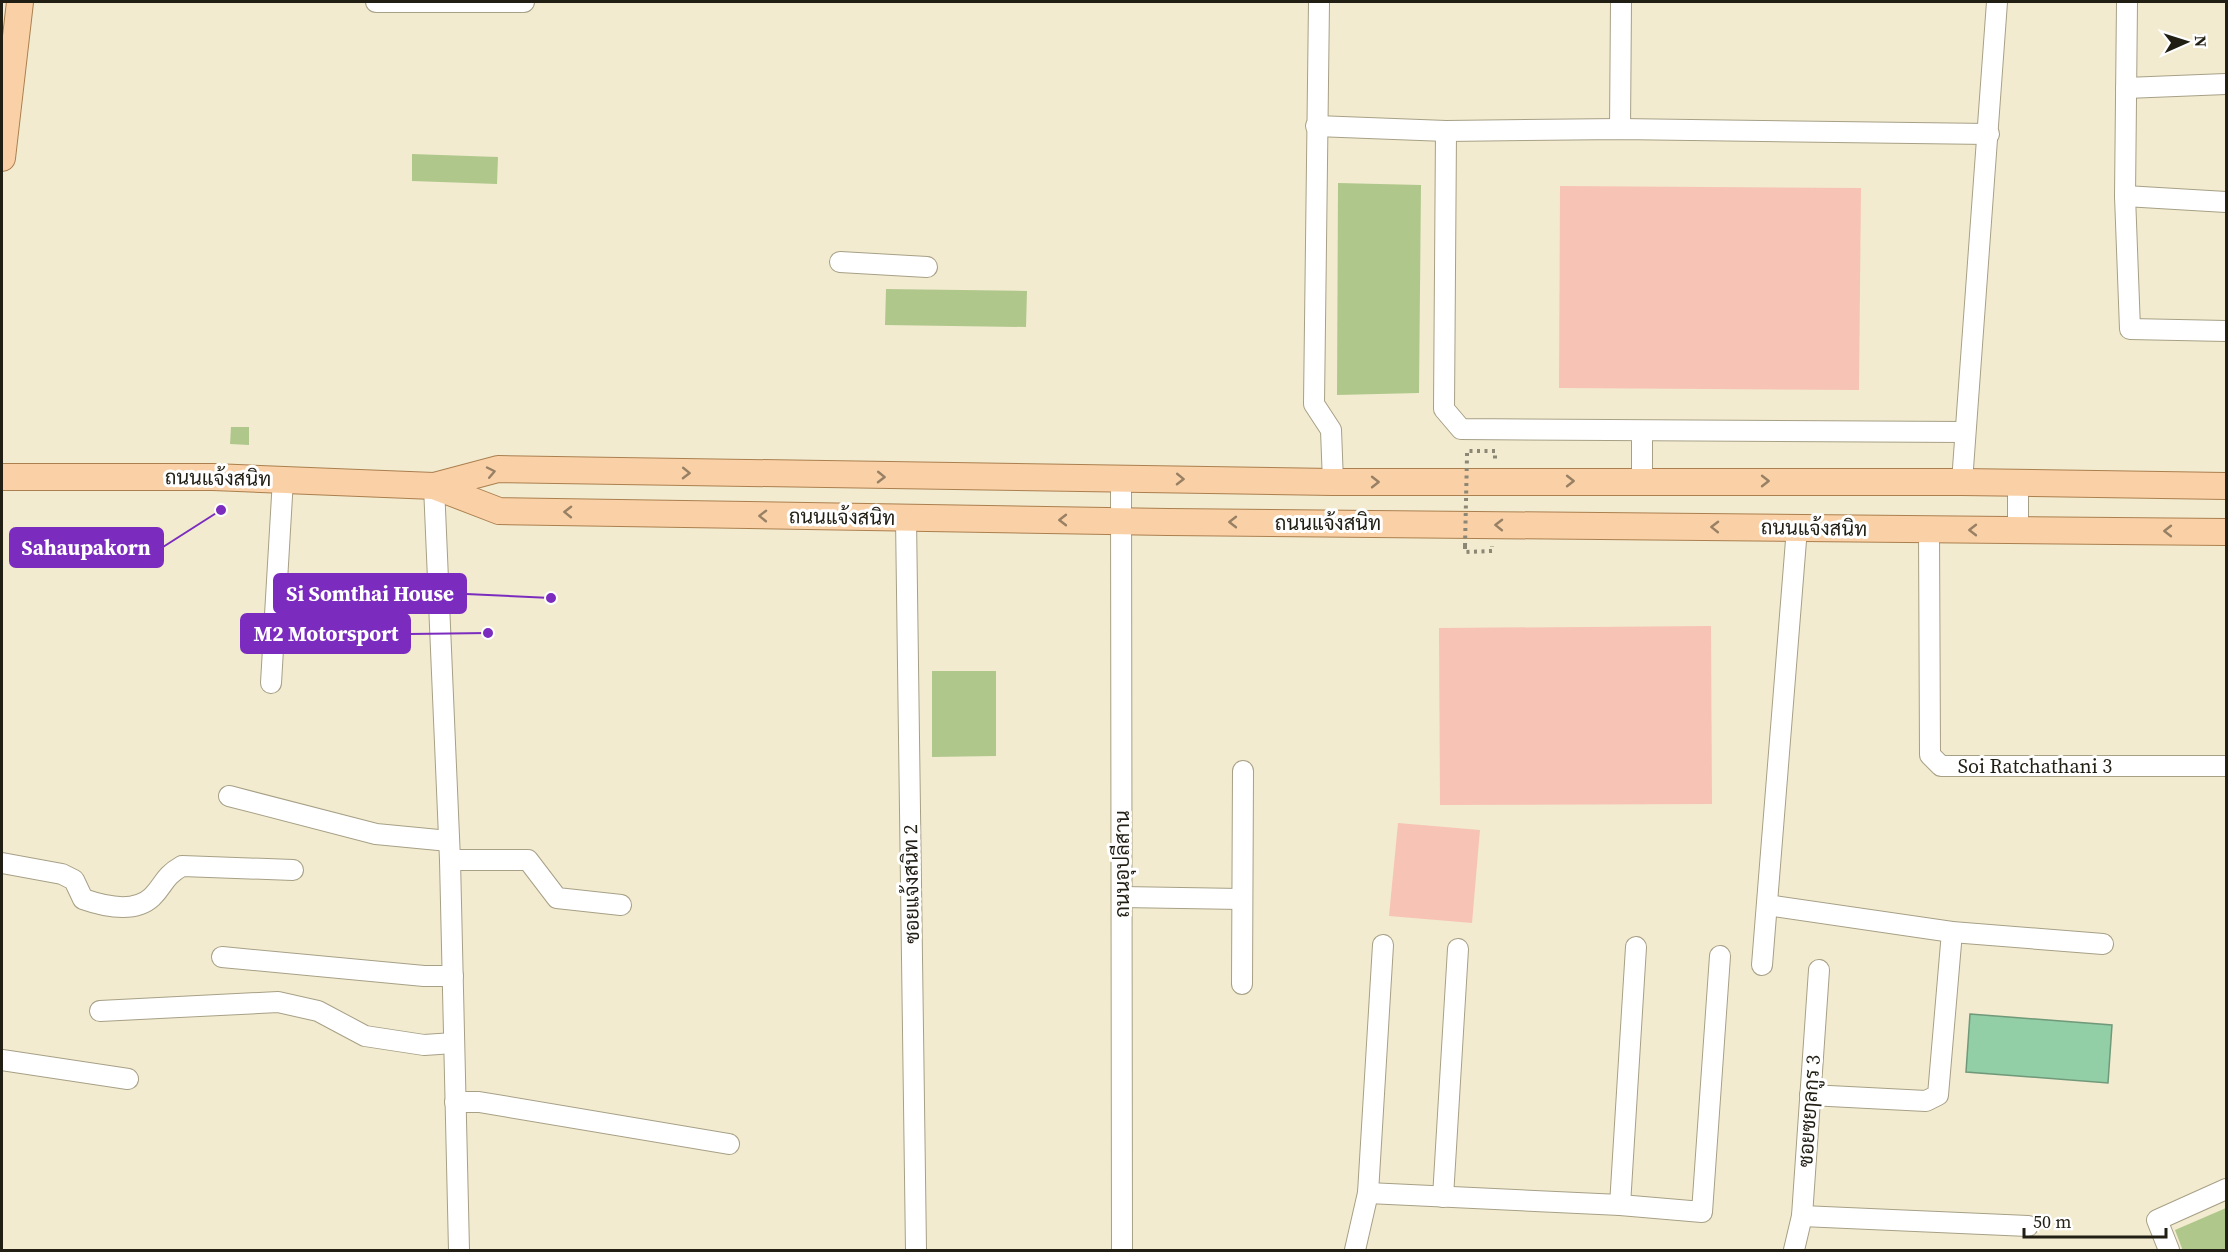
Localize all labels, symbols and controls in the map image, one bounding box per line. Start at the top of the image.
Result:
north arrow [2156,12,2216,72]
text: N [2190,35,2212,48]
street label: ถนนแจ้งสนิท [165,463,271,493]
one-way arrow [486,466,496,479]
one-way arrow [681,467,690,479]
one-way arrow [876,471,885,483]
one-way arrow [1175,473,1184,485]
one-way arrow [1565,475,1574,487]
one-way arrow [1760,475,1769,488]
one-way arrow [1370,476,1379,488]
street label: ถนนแจ้งสนิท [789,502,895,532]
one-way arrow [564,506,573,518]
street label: ถนนแจ้งสนิท [1275,509,1381,537]
one-way arrow [759,510,768,522]
street label: ถนนแจ้งสนิท [1761,513,1867,543]
one-way arrow [1059,514,1068,526]
one-way arrow [1229,516,1238,529]
one-way arrow [1495,519,1504,531]
one-way arrow [1711,521,1720,533]
one-way arrow [1969,524,1978,536]
one-way arrow [2164,525,2173,537]
callout: Sahaupakorn [10,528,163,567]
text: Sahaupakorn [21,533,151,562]
callout: Si Somthai House [274,574,466,613]
text: Si Somthai House [286,579,454,608]
callout: M2 Motorsport [241,614,410,653]
text: M2 Motorsport [253,619,399,648]
street label: Soi Ratchathani 3 [1958,752,2112,780]
street label: ถนนอุปลีสาน [1108,810,1136,918]
street label: ซอยแจ้งสนิท 2 [896,824,926,944]
street label: ซอยซยๅลกูร 3 [1791,1054,1828,1168]
scale bar [2024,1201,2166,1239]
text: 50 m [2033,1209,2071,1234]

